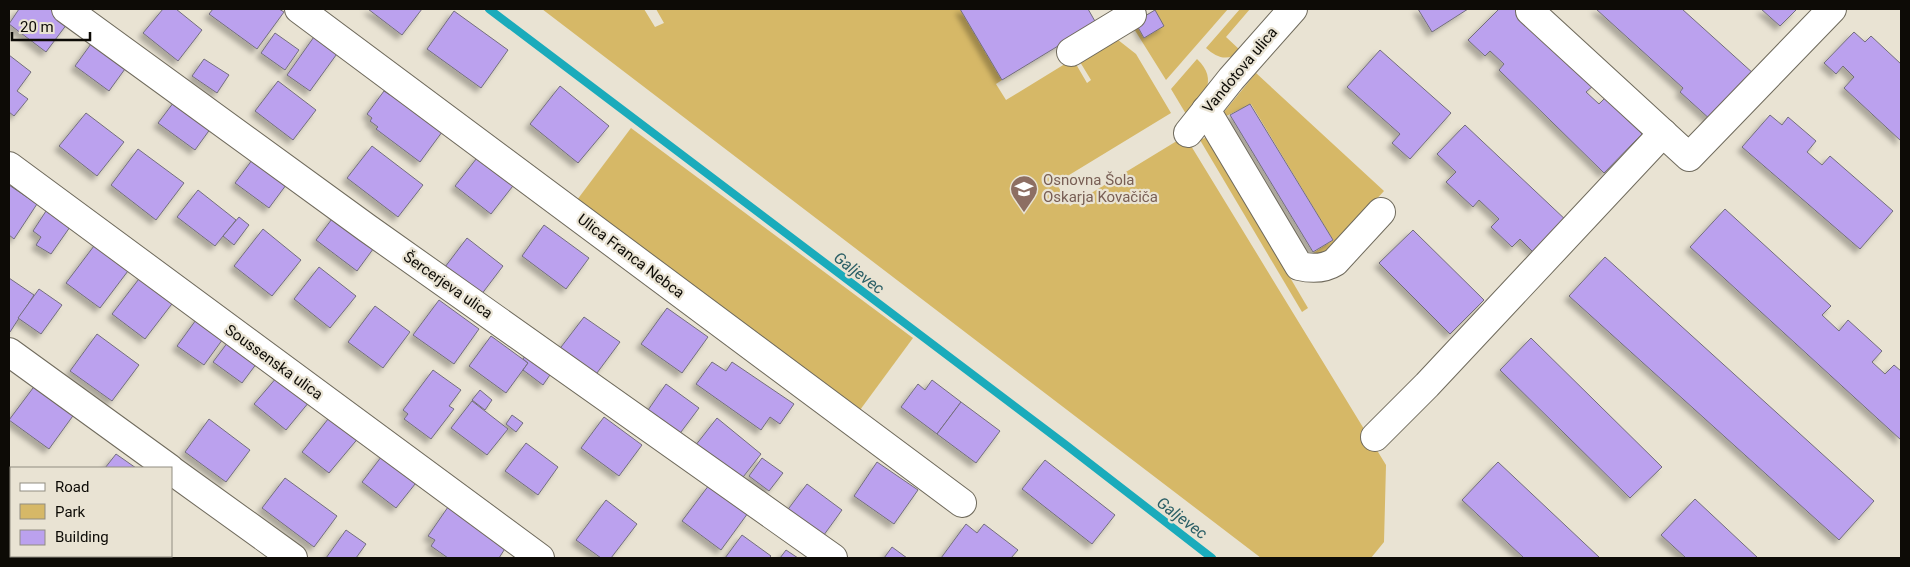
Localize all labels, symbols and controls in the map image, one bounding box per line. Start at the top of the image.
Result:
scale bar [12,10,90,42]
text: 20 m [20,18,54,36]
street label: Vandotova ulica [1199,23,1281,117]
place label: Osnovna Šola Oskarja Kovačiča [1043,171,1158,206]
school or university icon: Osnovna Šola Oskarja Kovačiča [1009,174,1039,213]
street label: Ulica Franca Nebca [574,210,688,302]
street label: Šercerjeva ulica [400,248,496,322]
water label: Galjevec [830,248,888,298]
street label: Soussenska ulica [222,321,326,403]
legend [10,467,172,557]
text: Road [55,478,89,496]
water label: Galjevec [1153,493,1211,543]
text: Park [55,503,86,521]
text: Building [55,528,109,546]

